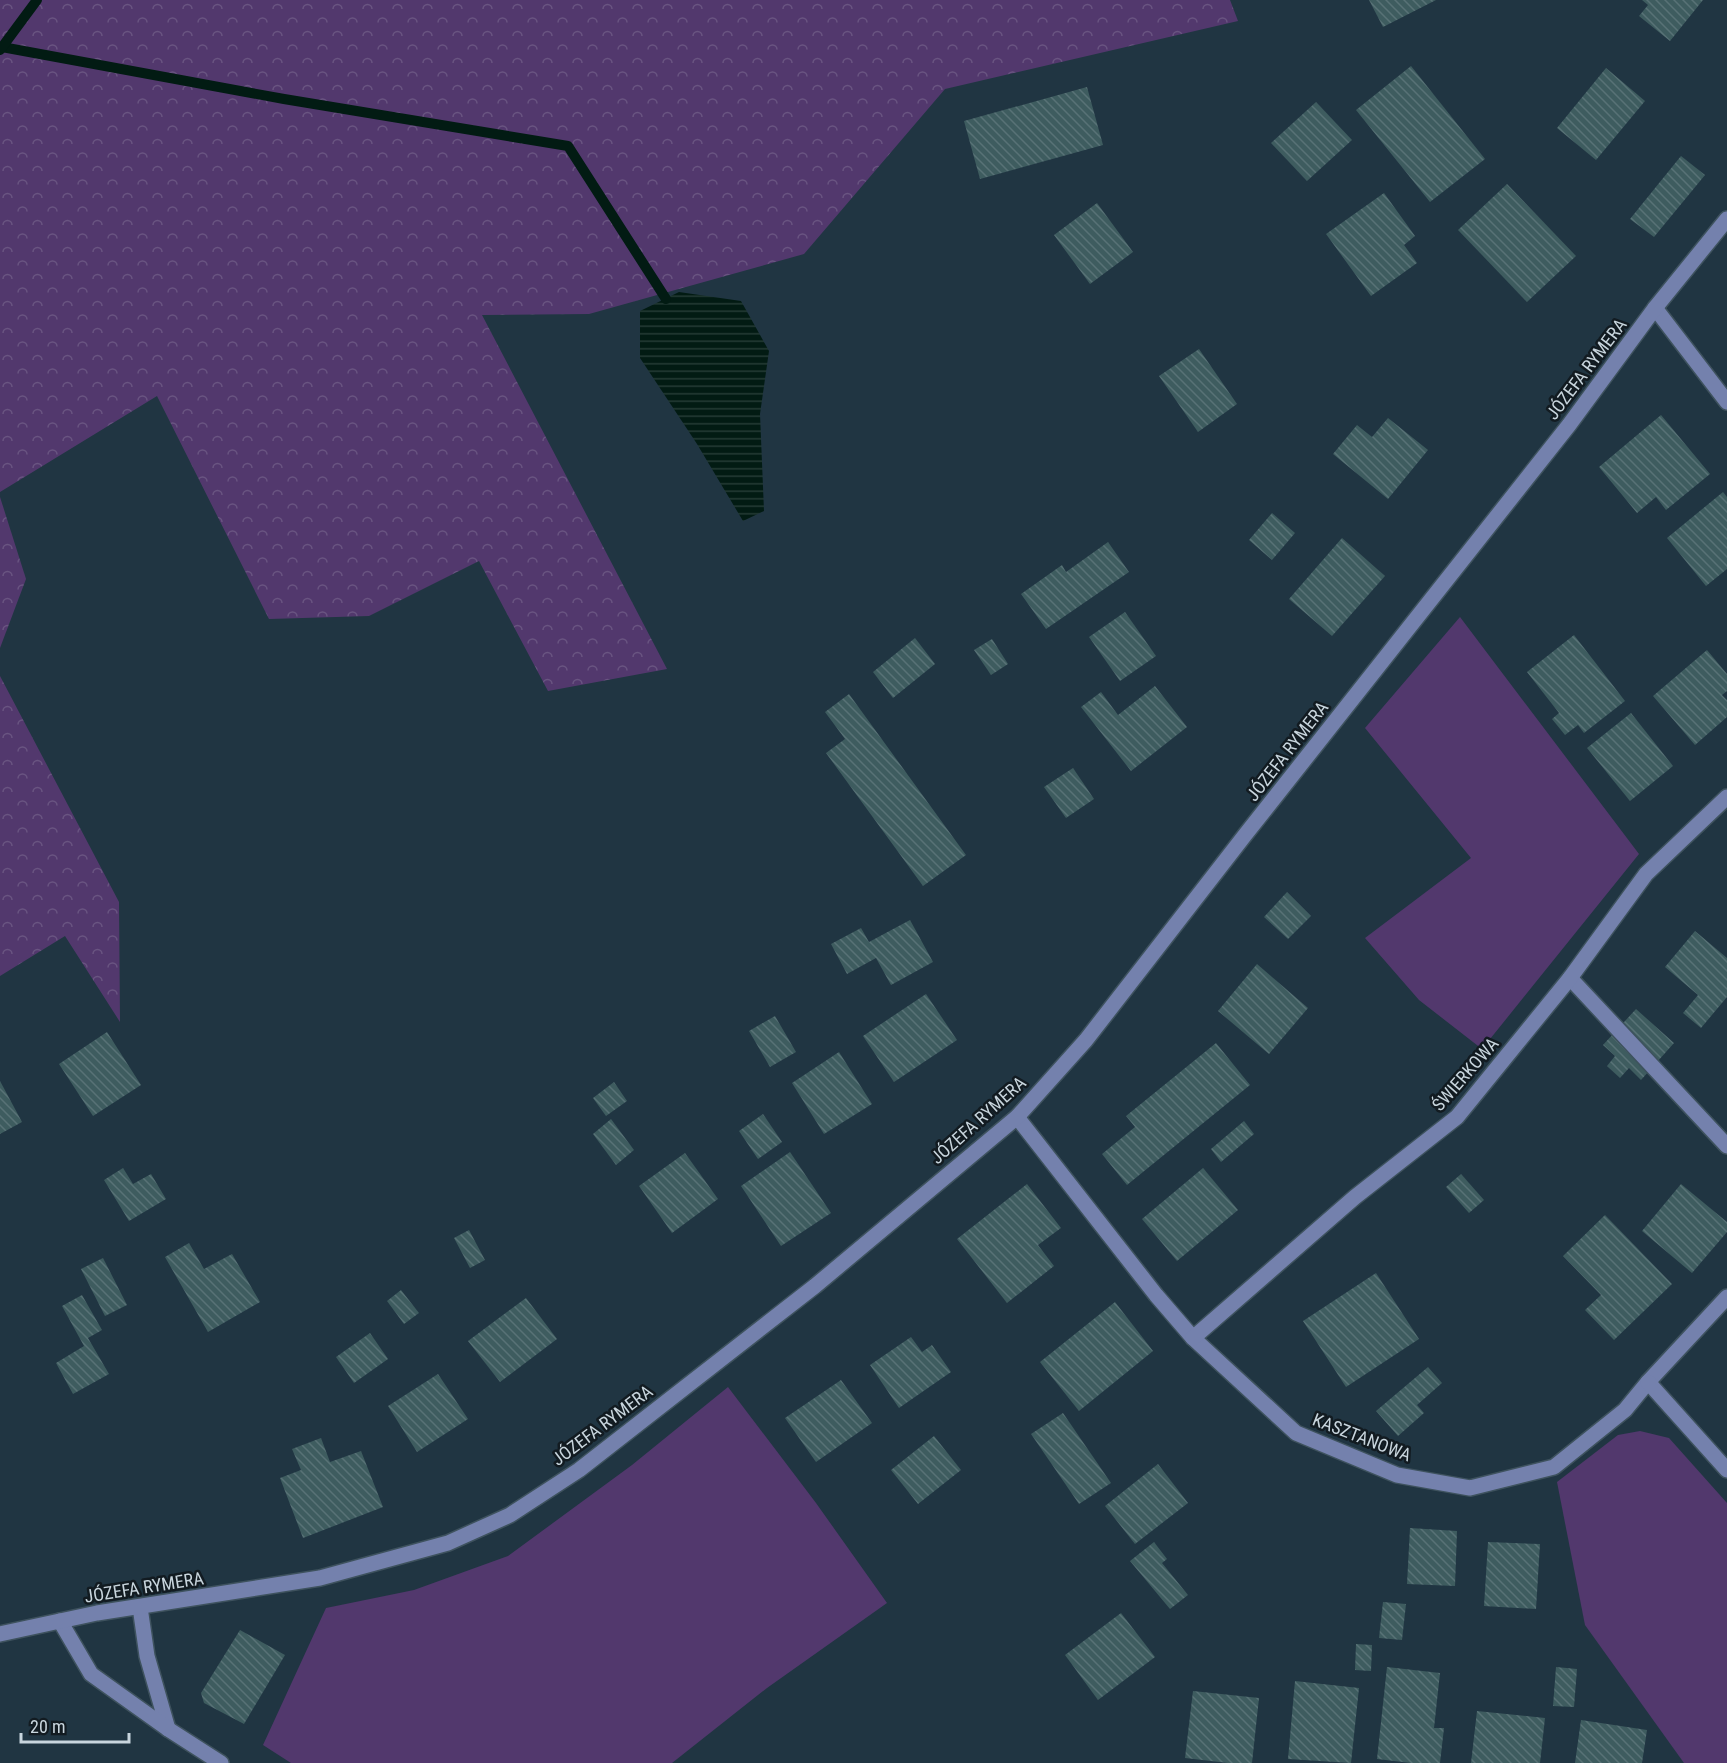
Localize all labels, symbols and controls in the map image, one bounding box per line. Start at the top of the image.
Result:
street label: JÓZEFA RYMERA [1541,314,1631,423]
street label: JÓZEFA RYMERA [1242,697,1333,805]
street label: ŚWIERKOWA [1428,1033,1503,1115]
street label: JÓZEFA RYMERA [926,1072,1030,1168]
street label: JÓZEFA RYMERA [548,1380,657,1470]
street label: KASZTANOWA [1310,1409,1415,1466]
street label: JÓZEFA RYMERA [83,1567,206,1607]
scale bar [21,1706,129,1744]
text: 20 m [30,1716,65,1737]

